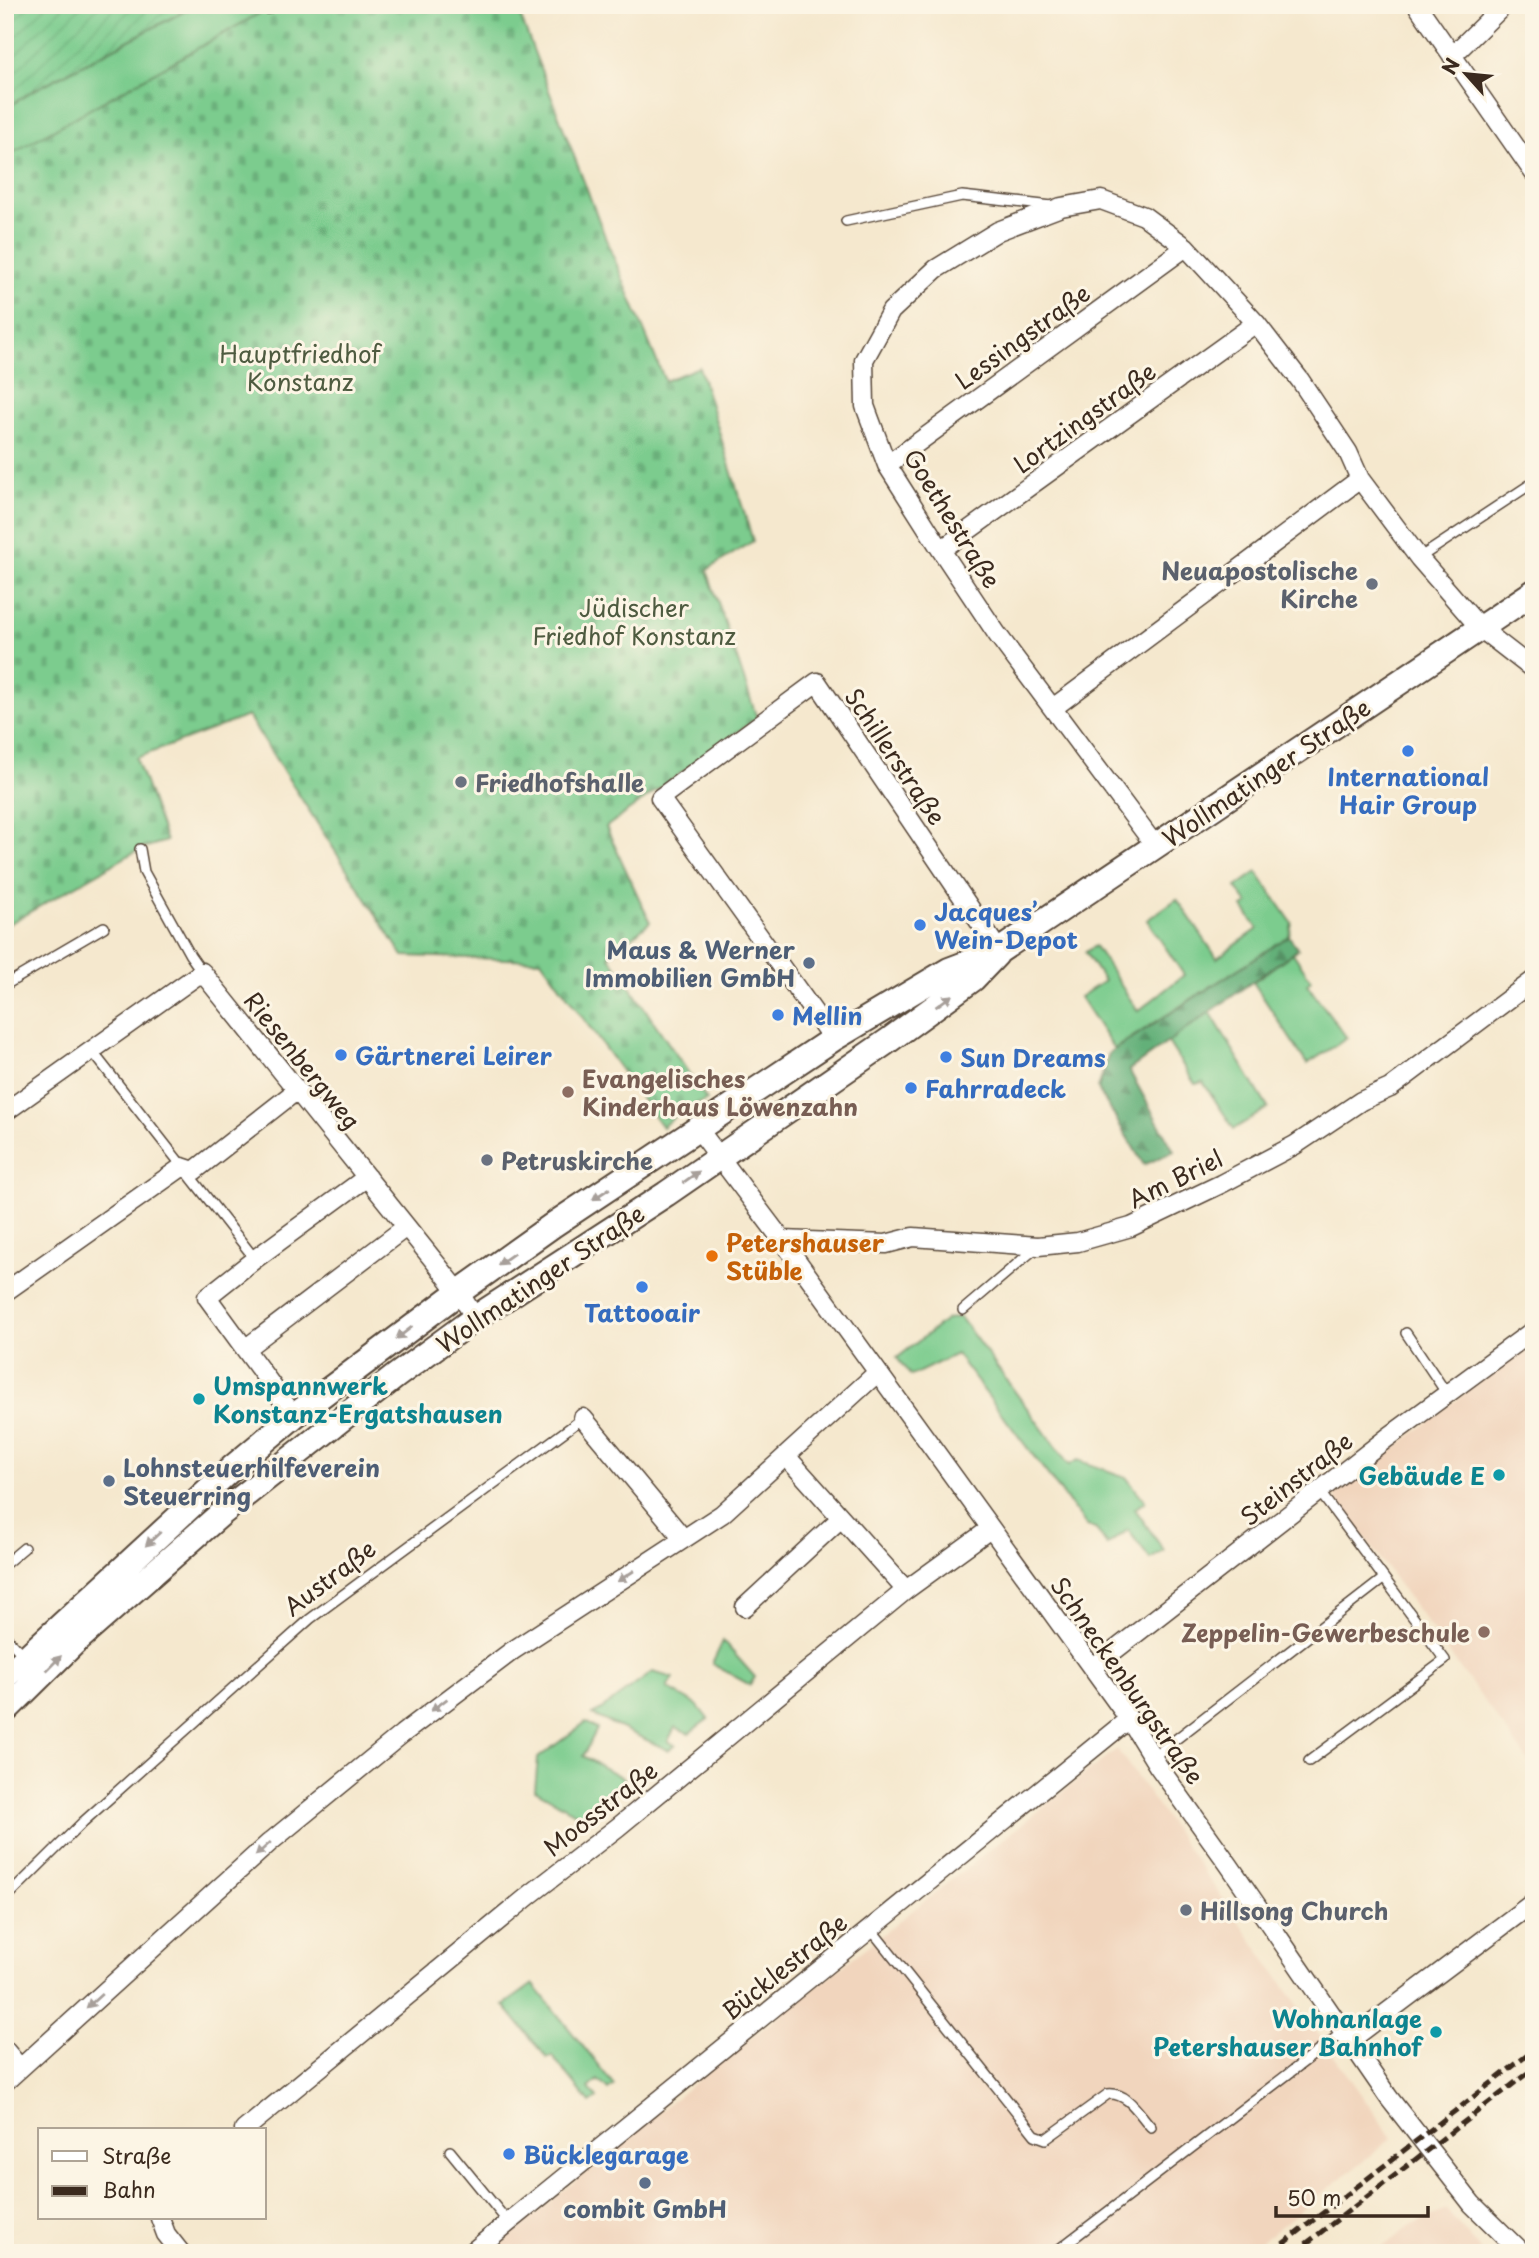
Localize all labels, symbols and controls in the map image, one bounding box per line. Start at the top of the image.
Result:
north arrow [1430,38,1500,108]
text: N [1434,53,1466,79]
street label: Lessingstraße [947,275,1097,397]
park label: Hauptfriedhof Konstanz [219,335,382,399]
street label: Lortzingstraße [1005,353,1163,481]
street label: Goethestraße [896,441,1010,595]
place label: Neuapostolische Kirche [1161,552,1358,616]
marker: Neuapostolische Kirche [1364,576,1380,592]
park label: Jüdischer Friedhof Konstanz [532,589,736,653]
street label: Schillerstraße [837,680,955,832]
street label: Wollmatinger Straße [1155,689,1377,855]
marker: International Hair Group [1400,743,1416,759]
place label: International Hair Group [1327,758,1489,822]
place label: Friedhofshalle [475,764,644,800]
marker: Friedhofshalle [453,774,469,790]
place label: Jacques’ Wein-Depot [934,893,1078,957]
marker: Jacques’ Wein-Depot [912,917,928,933]
place label: Maus & Werner Immobilien GmbH [584,931,796,995]
marker: Maus & Werner Immobilien GmbH [801,955,817,971]
street label: Riesenbergweg [236,983,370,1137]
one-way arrow [935,994,953,1008]
place label: Mellin [792,997,863,1033]
marker: Mellin [770,1007,786,1023]
place label: Gärtnerei Leirer [355,1037,552,1073]
place label: Sun Dreams [960,1039,1106,1075]
marker: Gärtnerei Leirer [333,1047,349,1063]
marker: Sun Dreams [938,1049,954,1065]
place label: Evangelisches Kinderhaus Löwenzahn [582,1060,858,1124]
place label: Fahrradeck [925,1070,1066,1106]
marker: Fahrradeck [903,1080,919,1096]
marker: Evangelisches Kinderhaus Löwenzahn [560,1084,576,1100]
street label: Am Briel [1122,1140,1228,1216]
place label: Petruskirche [501,1142,653,1178]
marker: Petruskirche [479,1152,495,1168]
one-way arrow [681,1171,700,1184]
one-way arrow [591,1188,611,1201]
street label: Wollmatinger Straße [429,1195,651,1361]
place label: Petershauser Stüble [726,1224,885,1288]
marker: Petershauser Stüble [704,1248,720,1264]
one-way arrow [497,1251,515,1265]
marker: Tattooair [634,1279,650,1295]
place label: Tattooair [584,1294,701,1330]
one-way arrow [395,1325,413,1339]
place label: Umspannwerk Konstanz-Ergatshausen [213,1367,503,1431]
marker: Umspannwerk Konstanz-Ergatshausen [191,1391,207,1407]
street label: Steinstraße [1232,1423,1360,1533]
place label: Lohnsteuerhilfeverein Steuerring [123,1449,380,1513]
place label: Gebäude E [1358,1457,1485,1493]
marker: Gebäude E [1491,1467,1507,1483]
marker: Lohnsteuerhilfeverein Steuerring [101,1473,117,1489]
one-way arrow [145,1530,162,1546]
street label: Austraße [275,1530,383,1624]
street label: Schneckenburgstraße [1042,1569,1214,1791]
one-way arrow [617,1570,636,1583]
place label: Zeppelin-Gewerbeschule [1181,1614,1470,1650]
marker: Zeppelin-Gewerbeschule [1476,1624,1492,1640]
one-way arrow [45,1656,62,1672]
one-way arrow [431,1698,449,1713]
street label: Moosstraße [535,1752,665,1864]
one-way arrow [254,1841,272,1857]
place label: Hillsong Church [1200,1892,1388,1928]
marker: Hillsong Church [1178,1902,1194,1918]
street label: Bücklestraße [714,1904,854,2028]
one-way arrow [86,1993,103,2009]
place label: Wohnanlage Petershauser Bahnhof [1153,2000,1424,2064]
marker: Wohnanlage Petershauser Bahnhof [1428,2024,1444,2040]
legend [38,2128,266,2220]
place label: Bücklegarage [523,2136,689,2172]
text: Straße [102,2139,171,2171]
marker: Bücklegarage [501,2146,517,2162]
text: Bahn [102,2173,156,2205]
scale bar [1276,2174,1429,2218]
marker: combit GmbH [637,2175,653,2191]
text: 50 m [1287,2181,1341,2213]
place label: combit GmbH [563,2190,727,2226]

